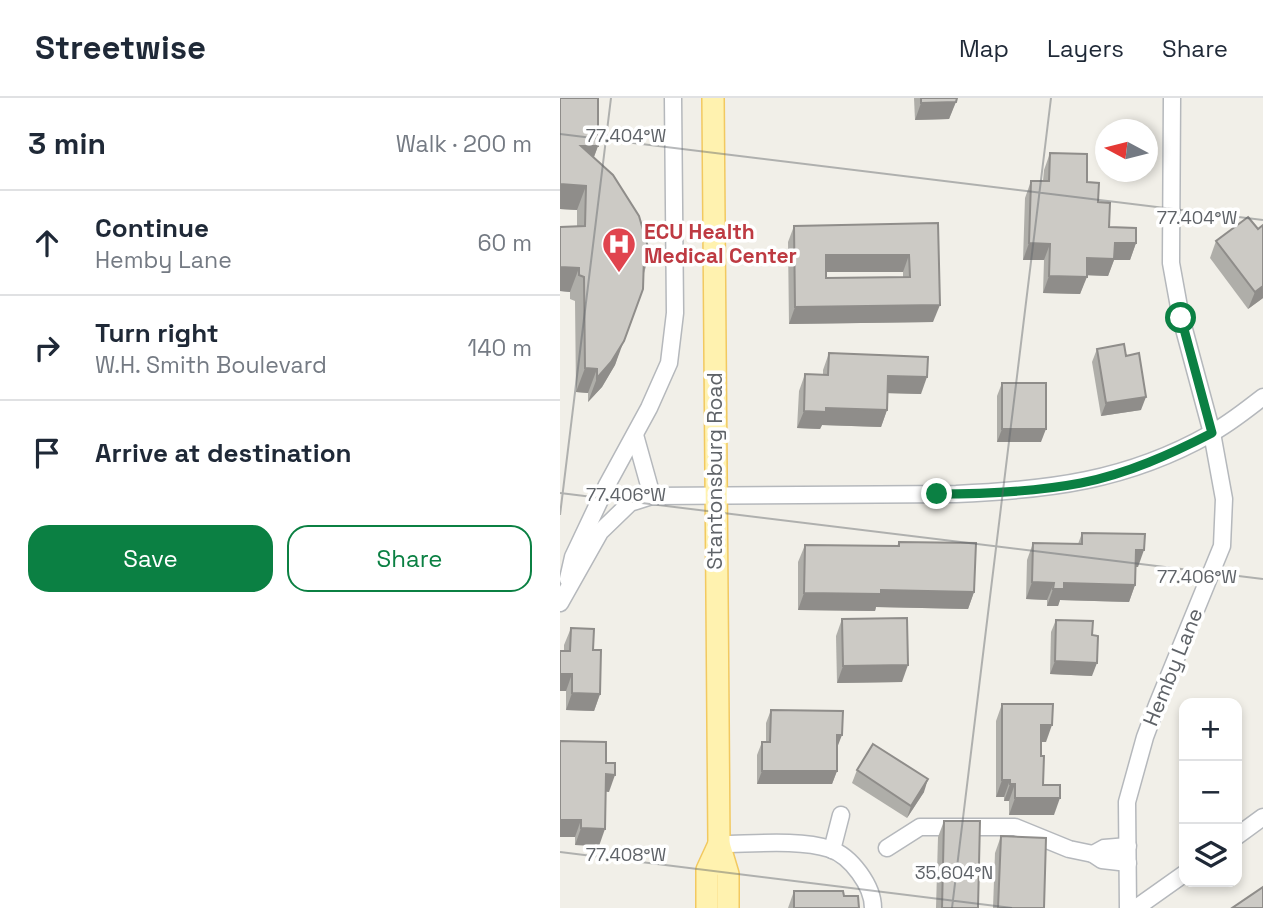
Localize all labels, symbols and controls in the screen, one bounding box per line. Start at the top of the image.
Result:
text: Streetwise [35,27,206,69]
text: Map [959,33,1009,64]
text: Layers [1047,33,1124,64]
text: Share [1162,33,1228,64]
north arrow [1095,119,1158,182]
text: 3 min [28,124,106,163]
text: 77.404°W [586,124,666,147]
text: Walk · 200 m [396,129,532,159]
text: 77.404°W [1157,206,1237,229]
text: Continue [95,211,209,245]
place label: ECU Health Medical Center [644,218,797,269]
icon: ahead [28,224,66,262]
hospital icon: ECU Health Medical Center [600,225,638,274]
text: 60 m [477,228,532,258]
text: Hemby Lane [95,245,232,275]
route start [1165,302,1196,333]
text: Turn right [95,316,219,350]
icon: right [28,329,66,367]
text: 140 m [468,333,532,363]
text: W.H. Smith Boulevard [95,350,327,380]
street label: Stantonsburg Road [701,372,728,570]
icon: arrive [28,434,66,472]
text: Arrive at destination [95,436,352,470]
route end [921,478,952,509]
text: 77.406°W [586,483,666,506]
button: Save [28,525,273,592]
button: Share [287,525,532,592]
text: 77.406°W [1157,565,1237,588]
street label: Hemby Lane [1137,604,1208,730]
map controls [1179,698,1242,887]
button: + [1179,698,1242,761]
button: − [1179,761,1242,824]
button: layers [1179,824,1242,887]
text: 77.408°W [586,843,666,866]
text: 35.604°N [915,861,993,884]

